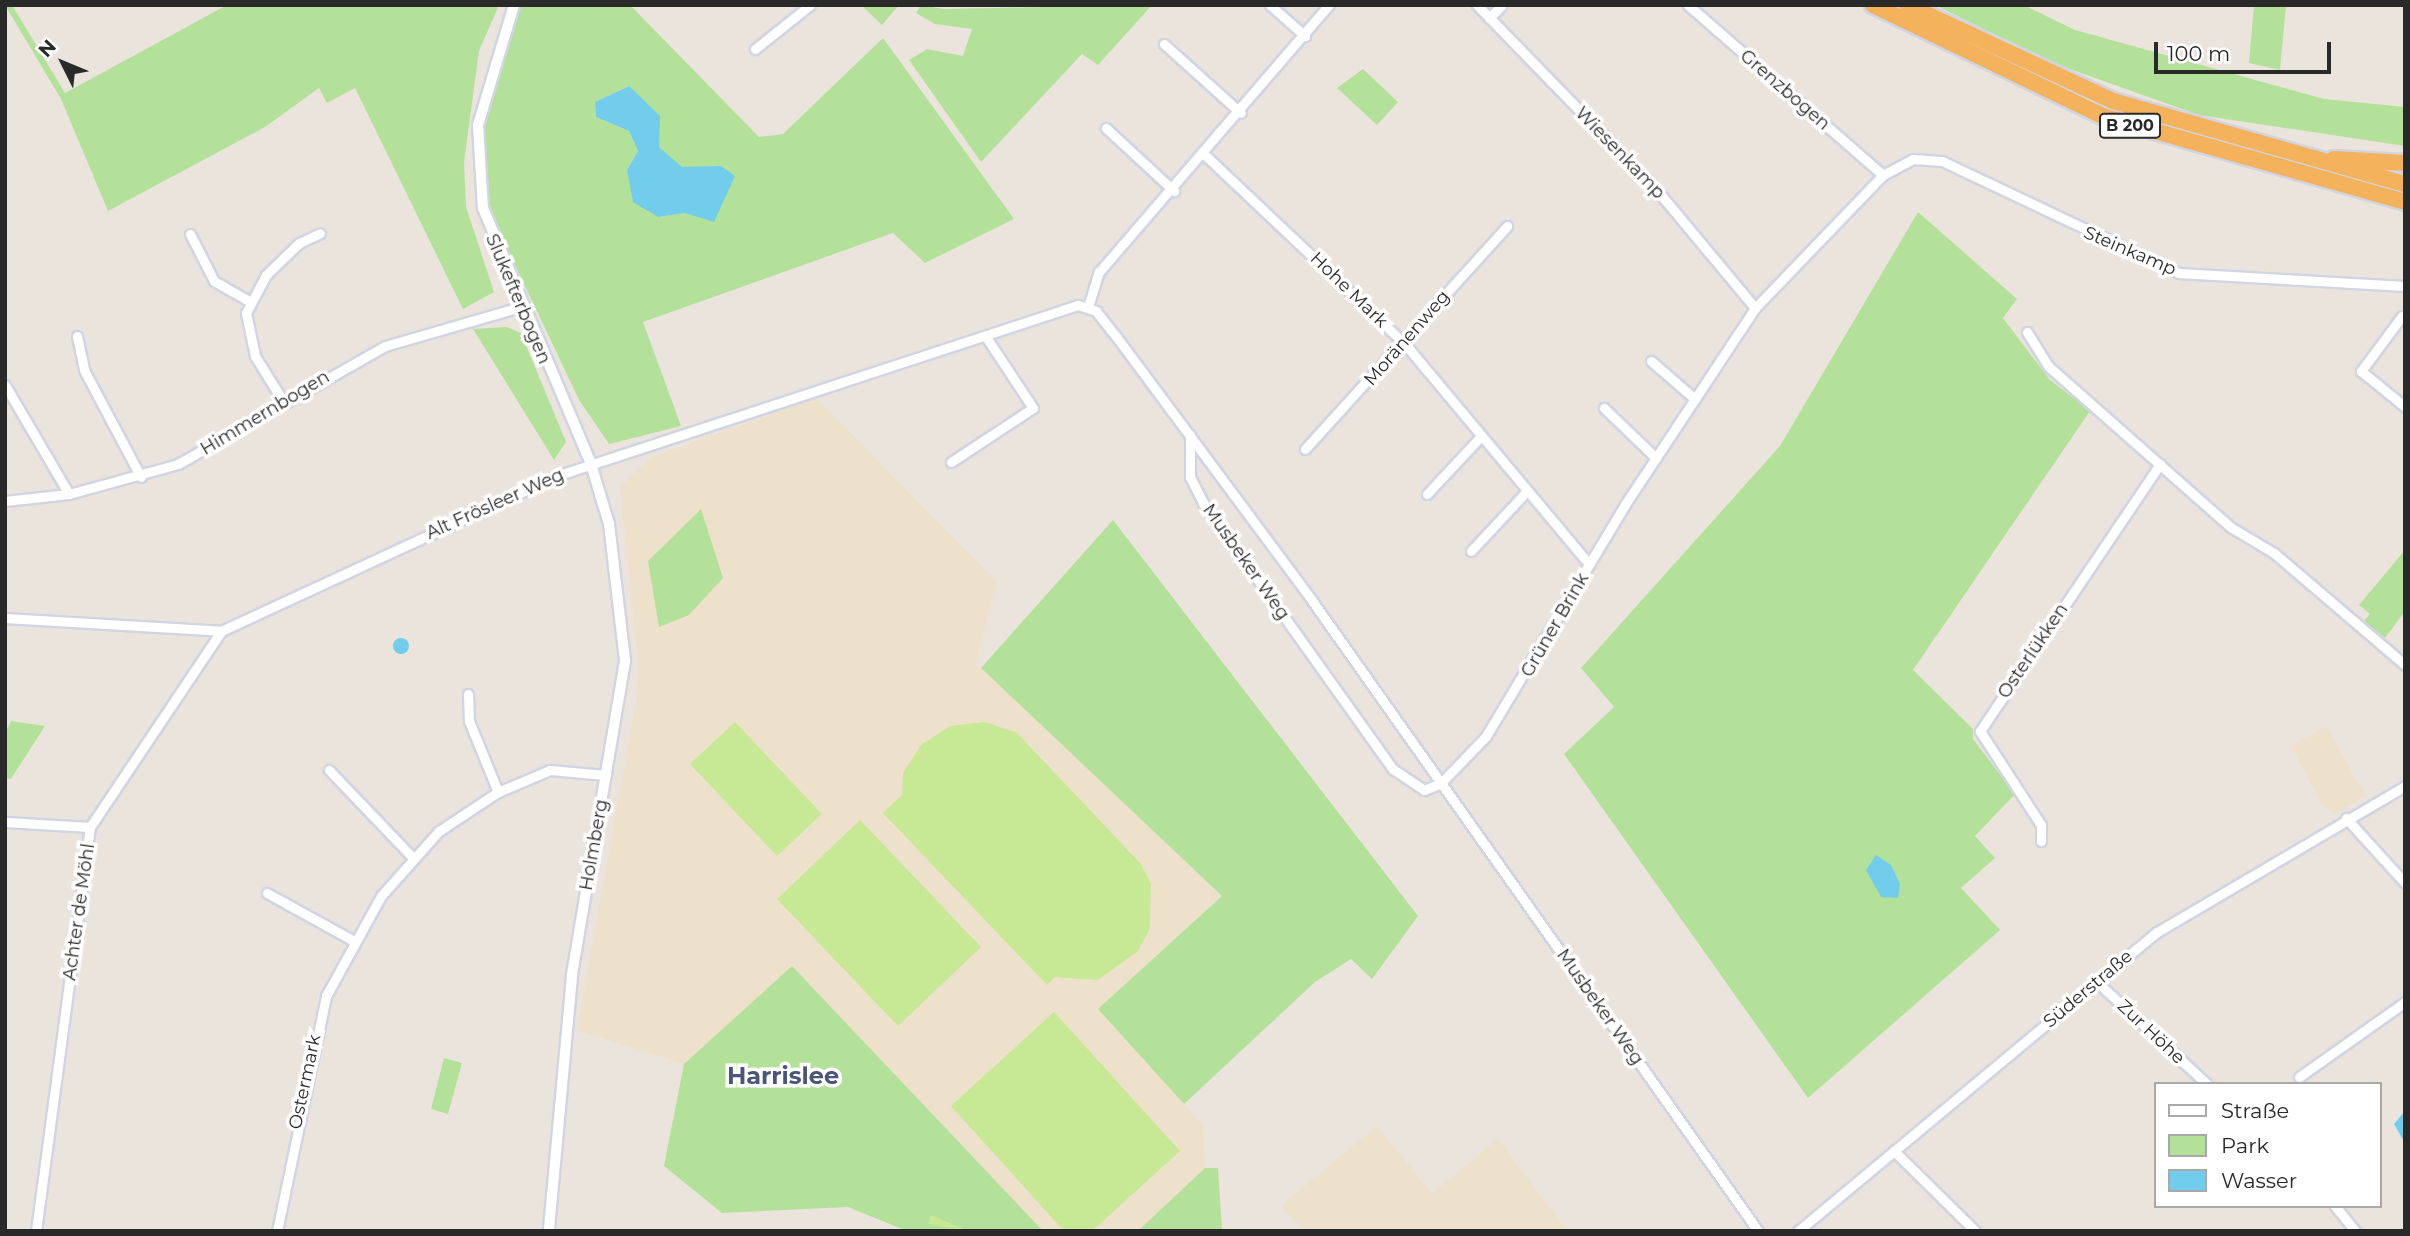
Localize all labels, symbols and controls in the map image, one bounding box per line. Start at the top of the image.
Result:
north arrow [28,28,98,98]
scale bar [2158,28,2335,72]
text: N [34,35,61,62]
text: 100 m [2167,41,2230,66]
street label: Grenzbogen [1736,45,1834,135]
street label: Wiesenkamp [1571,102,1669,204]
road number: B 200 [2098,114,2162,138]
street label: Steinkamp [2080,222,2180,280]
street label: Slukefterbogen [481,231,555,367]
street label: Hohe Mark [1306,248,1392,332]
street label: Moränenweg [1360,286,1454,390]
street label: Himmernbogen [197,366,333,460]
street label: Alt Frösleer Weg [423,464,567,544]
street label: Musbeker Weg [1198,500,1294,624]
street label: Grüner Brink [1516,569,1594,681]
street label: Osterlükken [1993,599,2073,703]
street label: Holmberg [575,798,613,892]
street label: Achter de Möhl [59,842,99,982]
street label: Musbeker Weg [1552,945,1648,1069]
street label: Süderstraße [2039,946,2137,1032]
street label: Zur Höhe [2113,995,2189,1069]
street label: Ostermark [284,1033,326,1131]
district label: Harrislee [727,1062,839,1090]
legend [2154,1082,2382,1208]
text: Straße [2221,1098,2289,1123]
text: Park [2221,1133,2269,1158]
text: Wasser [2221,1168,2297,1193]

